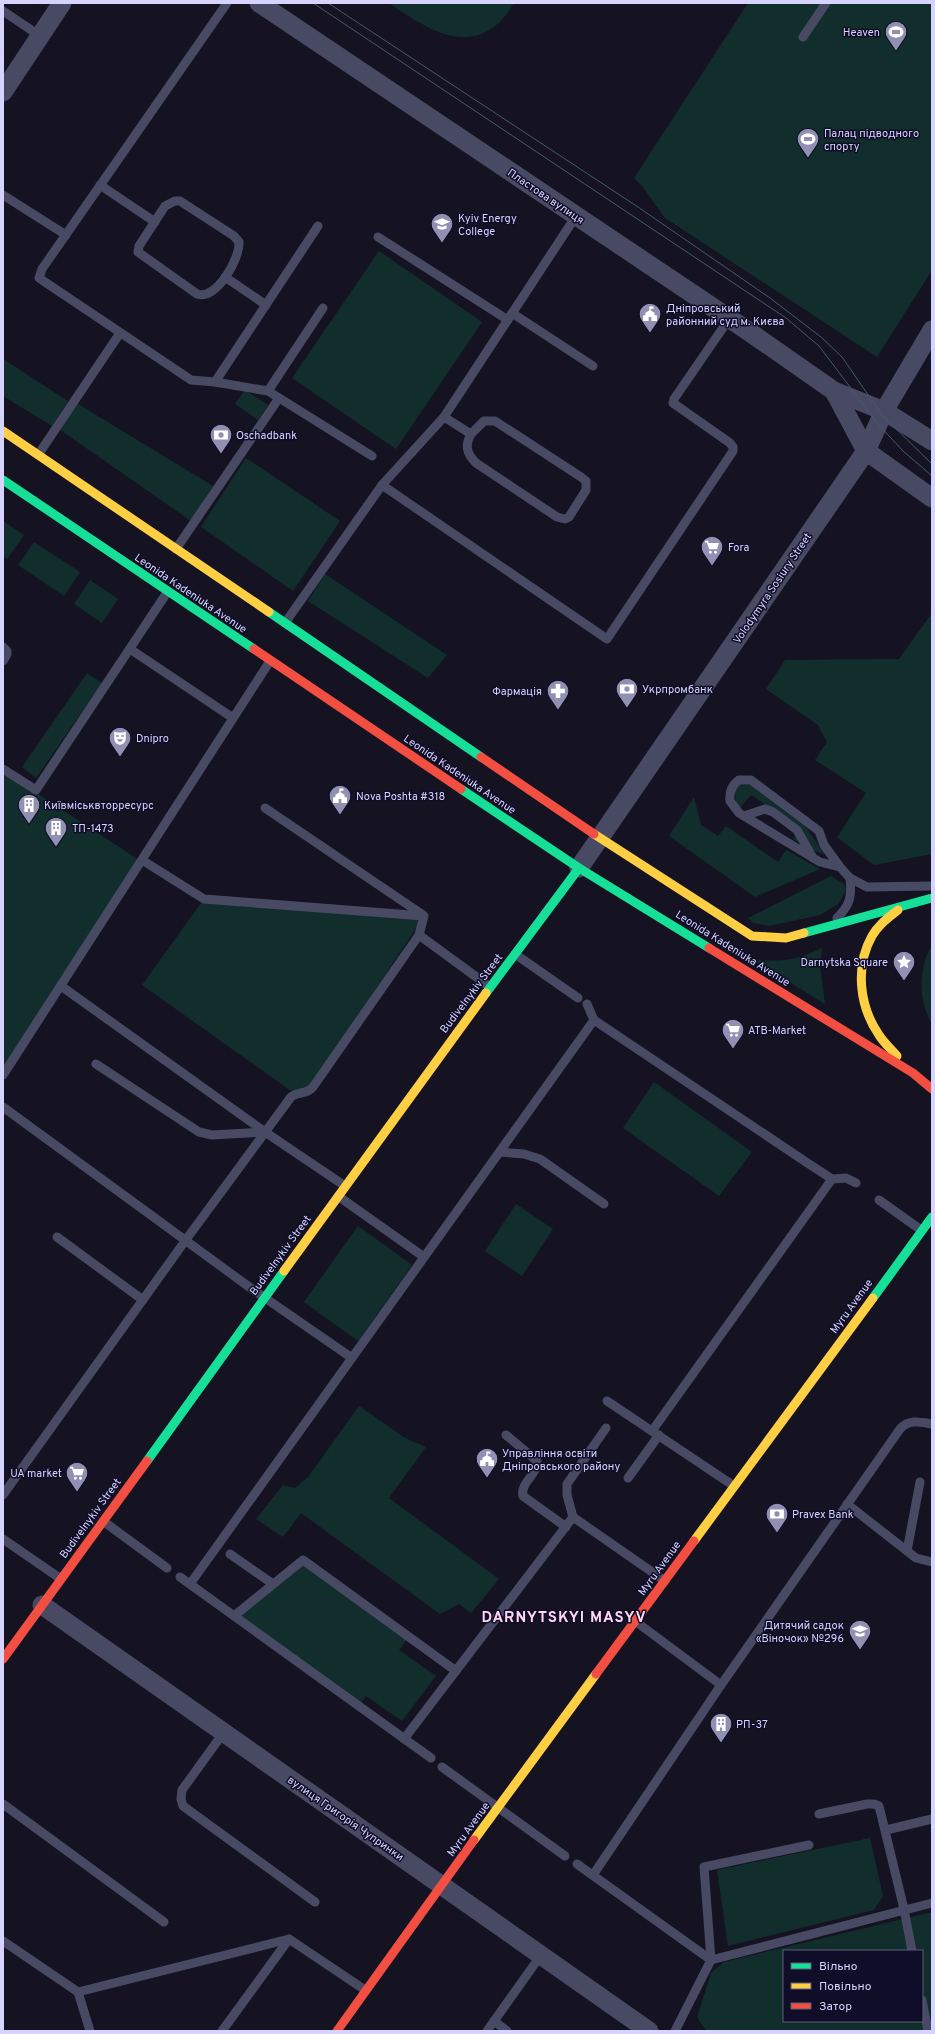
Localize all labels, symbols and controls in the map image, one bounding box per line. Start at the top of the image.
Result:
sports icon: Heaven [883,19,909,52]
place label: Heaven [843,26,880,40]
sports icon: Палац підводного спорту [795,126,821,159]
place label: Палац підводного спорту [824,127,919,154]
street label: Пластова вулиця [504,166,586,228]
school or university icon: Kyiv Energy College [429,211,455,244]
place label: Kyiv Energy College [458,212,517,239]
public building icon: Дніпровський районний суд м. Києва [637,301,663,334]
place label: Дніпровський районний суд м. Києва [666,302,785,329]
bank icon: Oschadbank [208,422,234,455]
place label: Oschadbank [236,429,297,443]
street label: Volodymyra Sosiury Street [730,530,815,647]
supermarket icon: Fora [699,534,725,567]
place label: Fora [728,541,749,555]
street label: Leonida Kadeniuka Avenue [132,551,249,637]
bank icon: Укрпромбанк [614,676,640,709]
pharmacy icon: Фармація [545,678,571,711]
place label: Укрпромбанк [642,683,713,697]
place label: Фармація [492,685,542,699]
theatre icon: Dnipro [107,725,133,758]
place label: Dnipro [136,732,169,746]
street label: Leonida Kadeniuka Avenue [401,732,518,818]
public building icon: Nova Poshta #318 [327,783,353,816]
place label: Nova Poshta #318 [356,790,445,804]
building icon: Київміськвторресурс [16,792,42,825]
place label: Київміськвторресурс [44,799,154,813]
building icon: ТП-1473 [43,815,69,848]
place label: ТП-1473 [72,822,114,836]
street label: Leonida Kadeniuka Avenue [673,908,792,990]
place icon: Darnytska Square [891,949,917,982]
street label: Budivelnykiv Street [437,951,506,1036]
place label: Darnytska Square [801,956,888,970]
supermarket icon: ATB-Market [720,1017,746,1050]
place label: ATB-Market [748,1024,806,1038]
street label: Budivelnykiv Street [247,1213,315,1298]
street label: Myru Avenue [827,1277,876,1337]
public building icon: Управління освіти Дніпровського району [474,1446,500,1479]
place label: Управління освіти Дніпровського району [502,1447,620,1474]
supermarket icon: UA market [64,1460,90,1493]
place label: UA market [10,1467,62,1481]
street label: Budivelnykiv Street [57,1476,125,1561]
bank icon: Pravex Bank [764,1501,790,1534]
place label: Pravex Bank [792,1508,854,1522]
street label: Myru Avenue [635,1539,684,1599]
district label: DARNYTSKYI MASYV [481,1609,647,1628]
school or university icon: Дитячий садок «Віночок» №296 [847,1618,873,1651]
place label: Дитячий садок «Віночок» №296 [756,1619,844,1646]
building icon: РП-37 [708,1711,734,1744]
place label: РП-37 [736,1718,768,1732]
street label: вулиця Григорія Чупринки [284,1773,406,1864]
street label: Myru Avenue [444,1800,493,1860]
legend [783,1950,923,2022]
text: Вільно [819,1959,858,1975]
text: Повільно [819,1979,872,1995]
text: Затор [819,1999,852,2015]

